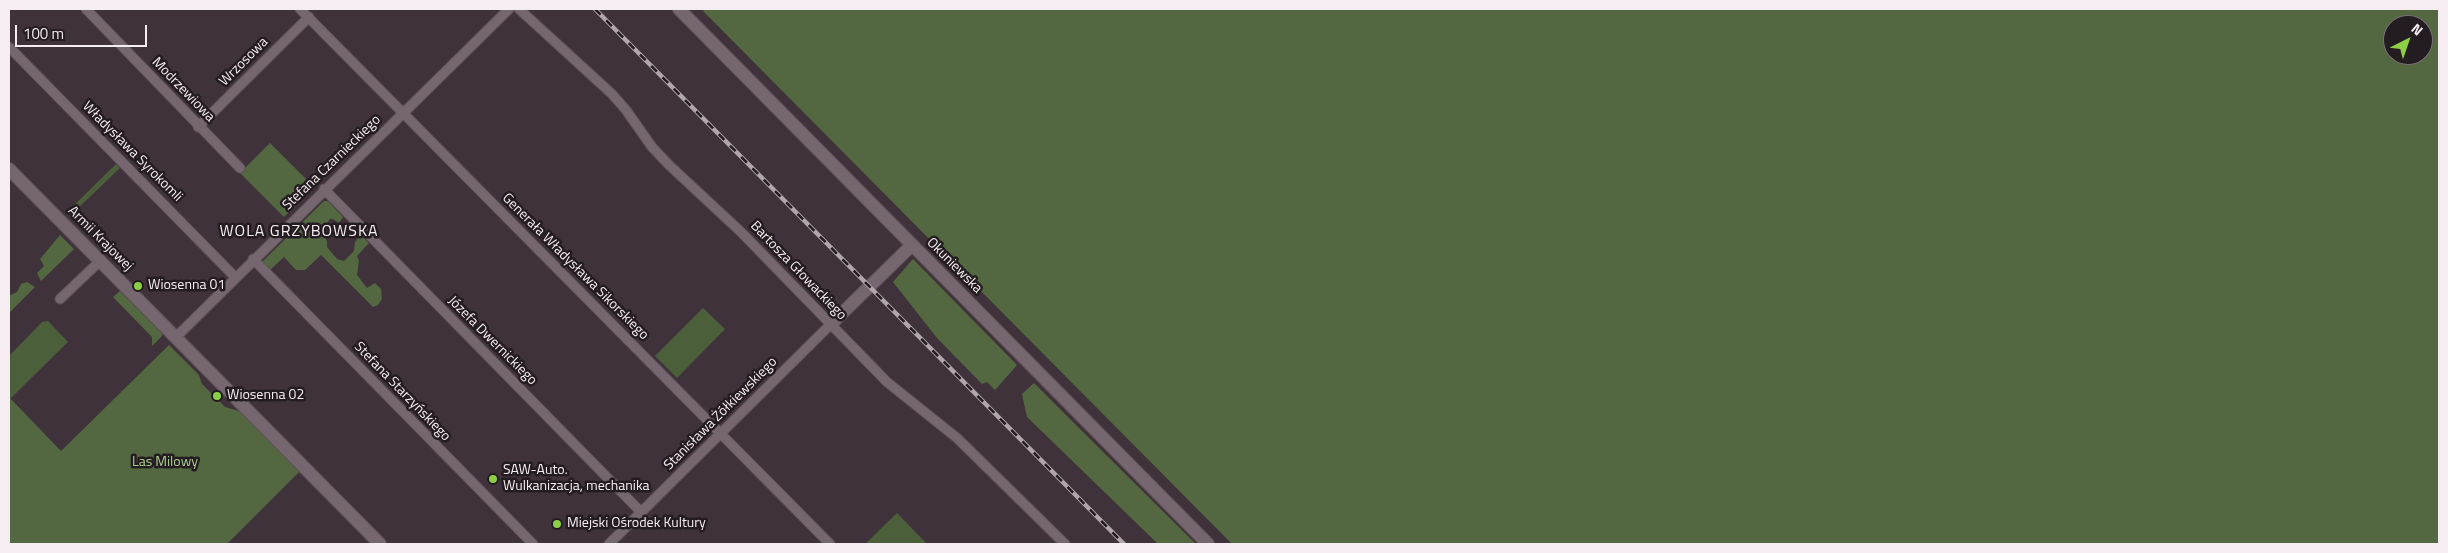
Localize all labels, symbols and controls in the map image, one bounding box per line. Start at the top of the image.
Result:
scale bar [18,15,150,47]
north arrow [2383,15,2433,65]
text: N [2407,18,2428,40]
text: 100 m [23,22,64,45]
street label: Wrzosowa [216,34,272,90]
street label: Modrzewiowa [148,54,218,126]
street label: Władysława Syrokomli [78,98,186,206]
street label: Stefana Czarnieckiego [280,112,384,214]
street label: Generała Władysława Sikorskiego [498,190,652,344]
street label: Armii Krajowej [64,203,136,275]
street label: Bartosza Głowackiego [746,218,850,324]
district label: WOLA GRZYBOWSKA [218,222,380,242]
street label: Okuniewska [923,235,985,297]
place label: Wiosenna 01 [148,278,225,294]
marker: Wiosenna 01 [132,280,144,292]
street label: Józefa Dwernickiego [444,293,540,389]
street label: Stefana Starzyńskiego [350,339,454,445]
street label: Stanisława Żółkiewskiego [661,354,781,474]
place label: Wiosenna 02 [227,388,304,404]
marker: Wiosenna 02 [211,390,223,402]
park label: Las Milowy [132,455,198,471]
place label: SAW-Auto. Wulkanizacja, mechanika [503,463,650,496]
marker: SAW-Auto. Wulkanizacja, mechanika [487,473,499,485]
place label: Miejski Ośrodek Kultury [567,516,706,532]
marker: Miejski Ośrodek Kultury [551,518,563,530]

